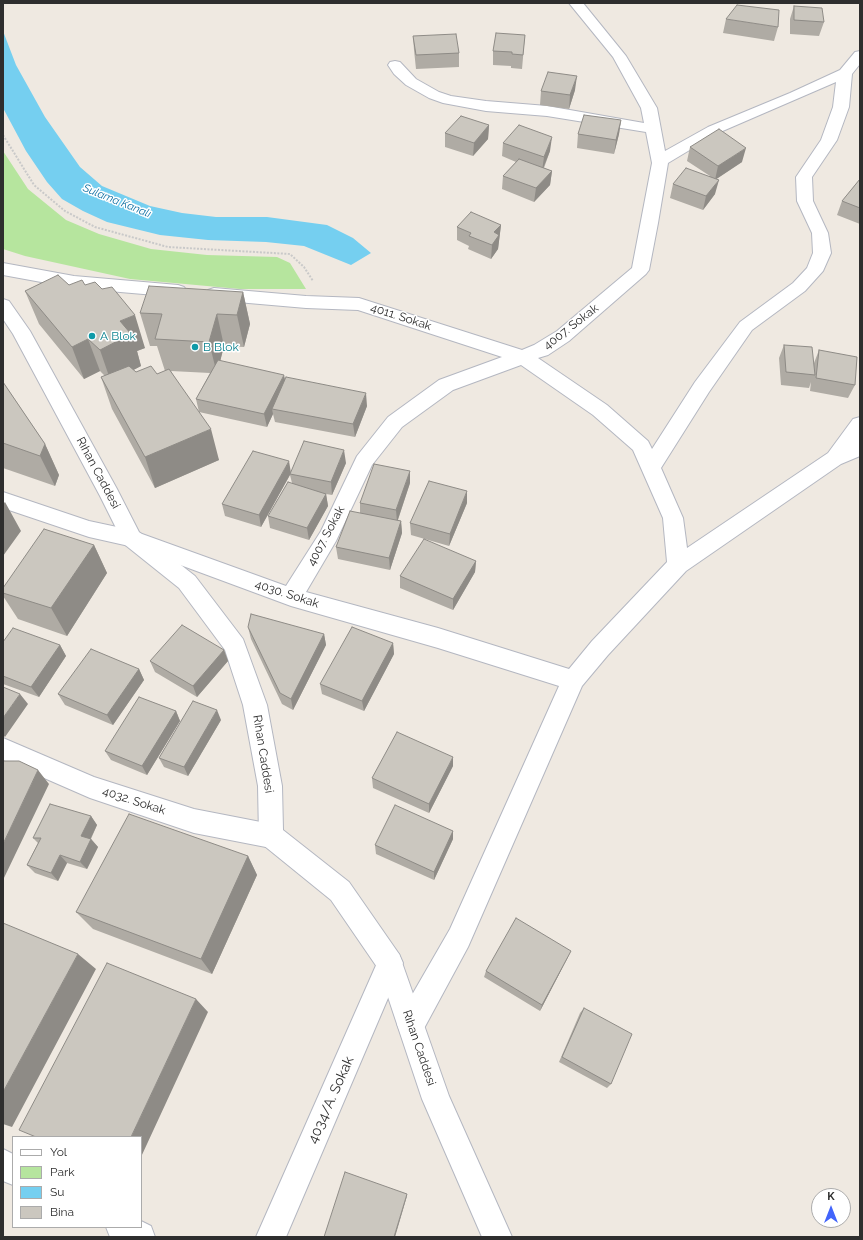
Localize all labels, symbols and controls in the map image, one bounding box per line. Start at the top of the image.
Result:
water label: Sulama Kanalı [81,181,153,221]
street label: 4011. Sokak [369,300,433,334]
street label: 4007. Sokak [541,301,601,353]
place label: A Blok [100,329,136,343]
marker: A Blok [87,331,97,341]
place label: B Blok [203,340,239,354]
marker: B Blok [190,342,200,352]
street label: Rıhan Caddesi [73,435,123,511]
street label: 4007. Sokak [304,504,348,568]
street label: 4030. Sokak [253,577,321,611]
street label: Rıhan Caddesi [250,714,276,794]
street label: 4032. Sokak [101,784,167,818]
street label: Rıhan Caddesi [399,1008,439,1088]
street label: 4034/A. Sokak [304,1054,358,1146]
legend [12,1136,142,1228]
text: Yol [50,1145,67,1159]
text: Park [50,1165,75,1179]
text: Su [50,1185,64,1199]
north arrow [811,1188,851,1228]
text: K [827,1190,835,1203]
text: Bina [50,1205,74,1219]

